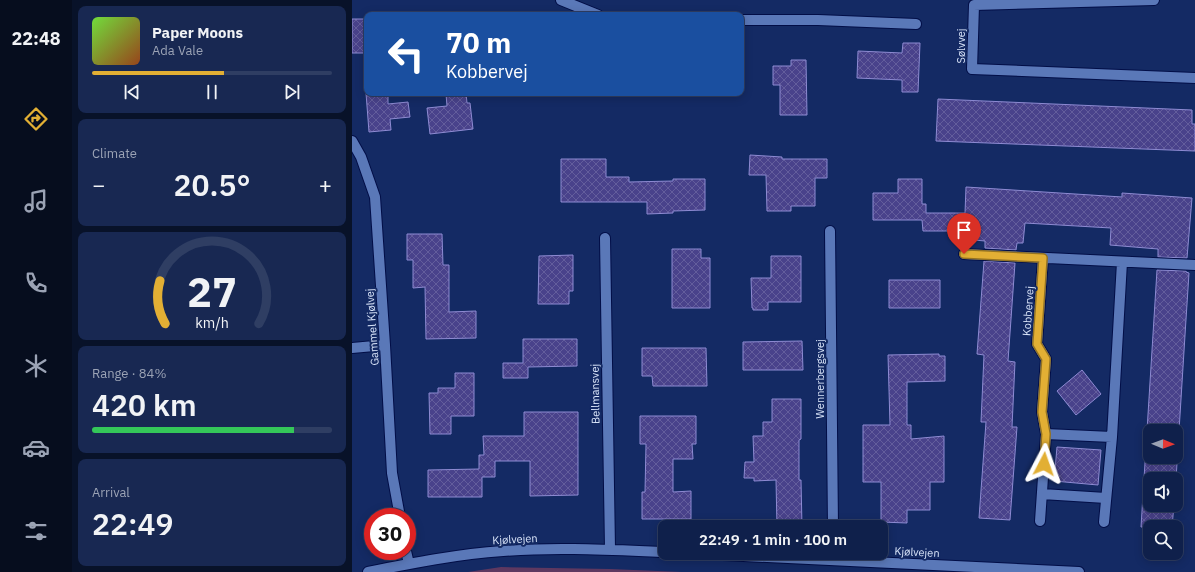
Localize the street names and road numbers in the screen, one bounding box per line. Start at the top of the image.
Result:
street label: Sølvvej [954,28,968,64]
street label: Kobbervej [1019,286,1037,336]
street label: Gammel Kjølvej [362,288,382,366]
street label: Wennerbergsvej [813,339,827,419]
street label: Bellmansvej [587,364,603,424]
street label: Kjølvejen [492,531,538,547]
street label: Kjølvejen [894,544,940,560]

